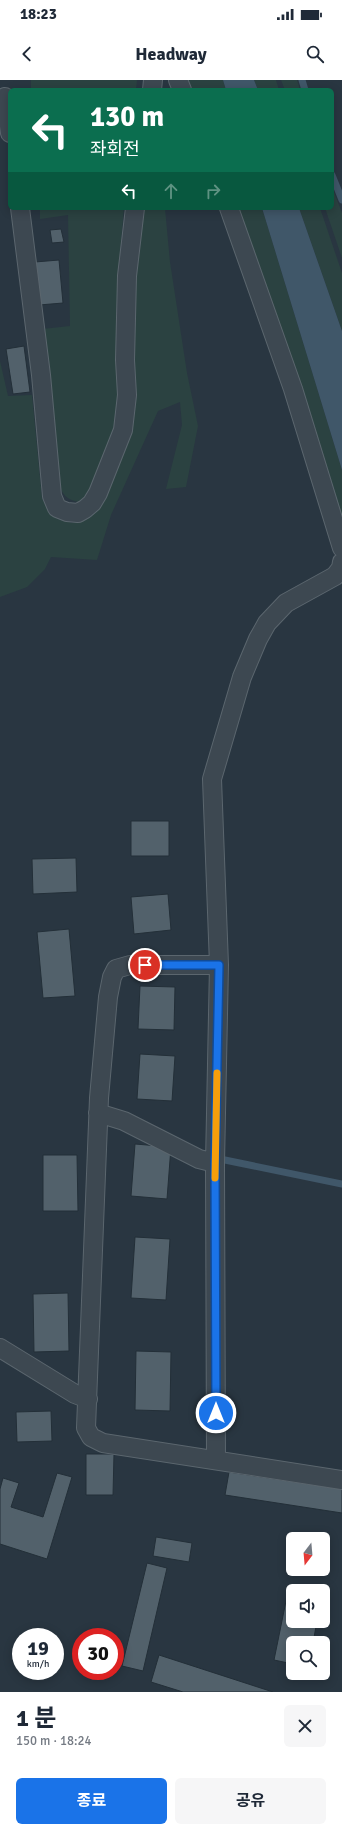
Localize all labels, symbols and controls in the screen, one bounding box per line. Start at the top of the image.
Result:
text: 18:23 [20,5,57,23]
icon: back [16,43,38,65]
text: Headway [135,43,207,65]
icon: search [304,43,326,65]
text: 130 m [90,100,164,134]
icon: left [24,104,76,156]
text: 좌회전 [90,138,140,160]
icon: left [118,180,140,202]
icon: ahead [160,180,182,202]
icon: right [202,180,224,202]
pin [128,948,162,982]
icon: arrive [134,954,156,976]
position arrow [195,1392,237,1434]
north arrow [286,1532,330,1576]
map controls [286,1532,330,1680]
button: sound [286,1584,330,1628]
speed limit sign: 30 [72,1628,124,1680]
text: 19 [27,1636,49,1661]
button: search [286,1636,330,1680]
text: km/h [27,1658,49,1670]
text: 1 분 [16,1703,56,1733]
button: close [284,1705,326,1747]
text: 150 m · 18:24 [16,1733,92,1749]
button: 종료 [16,1778,167,1824]
button: 공유 [175,1778,326,1824]

